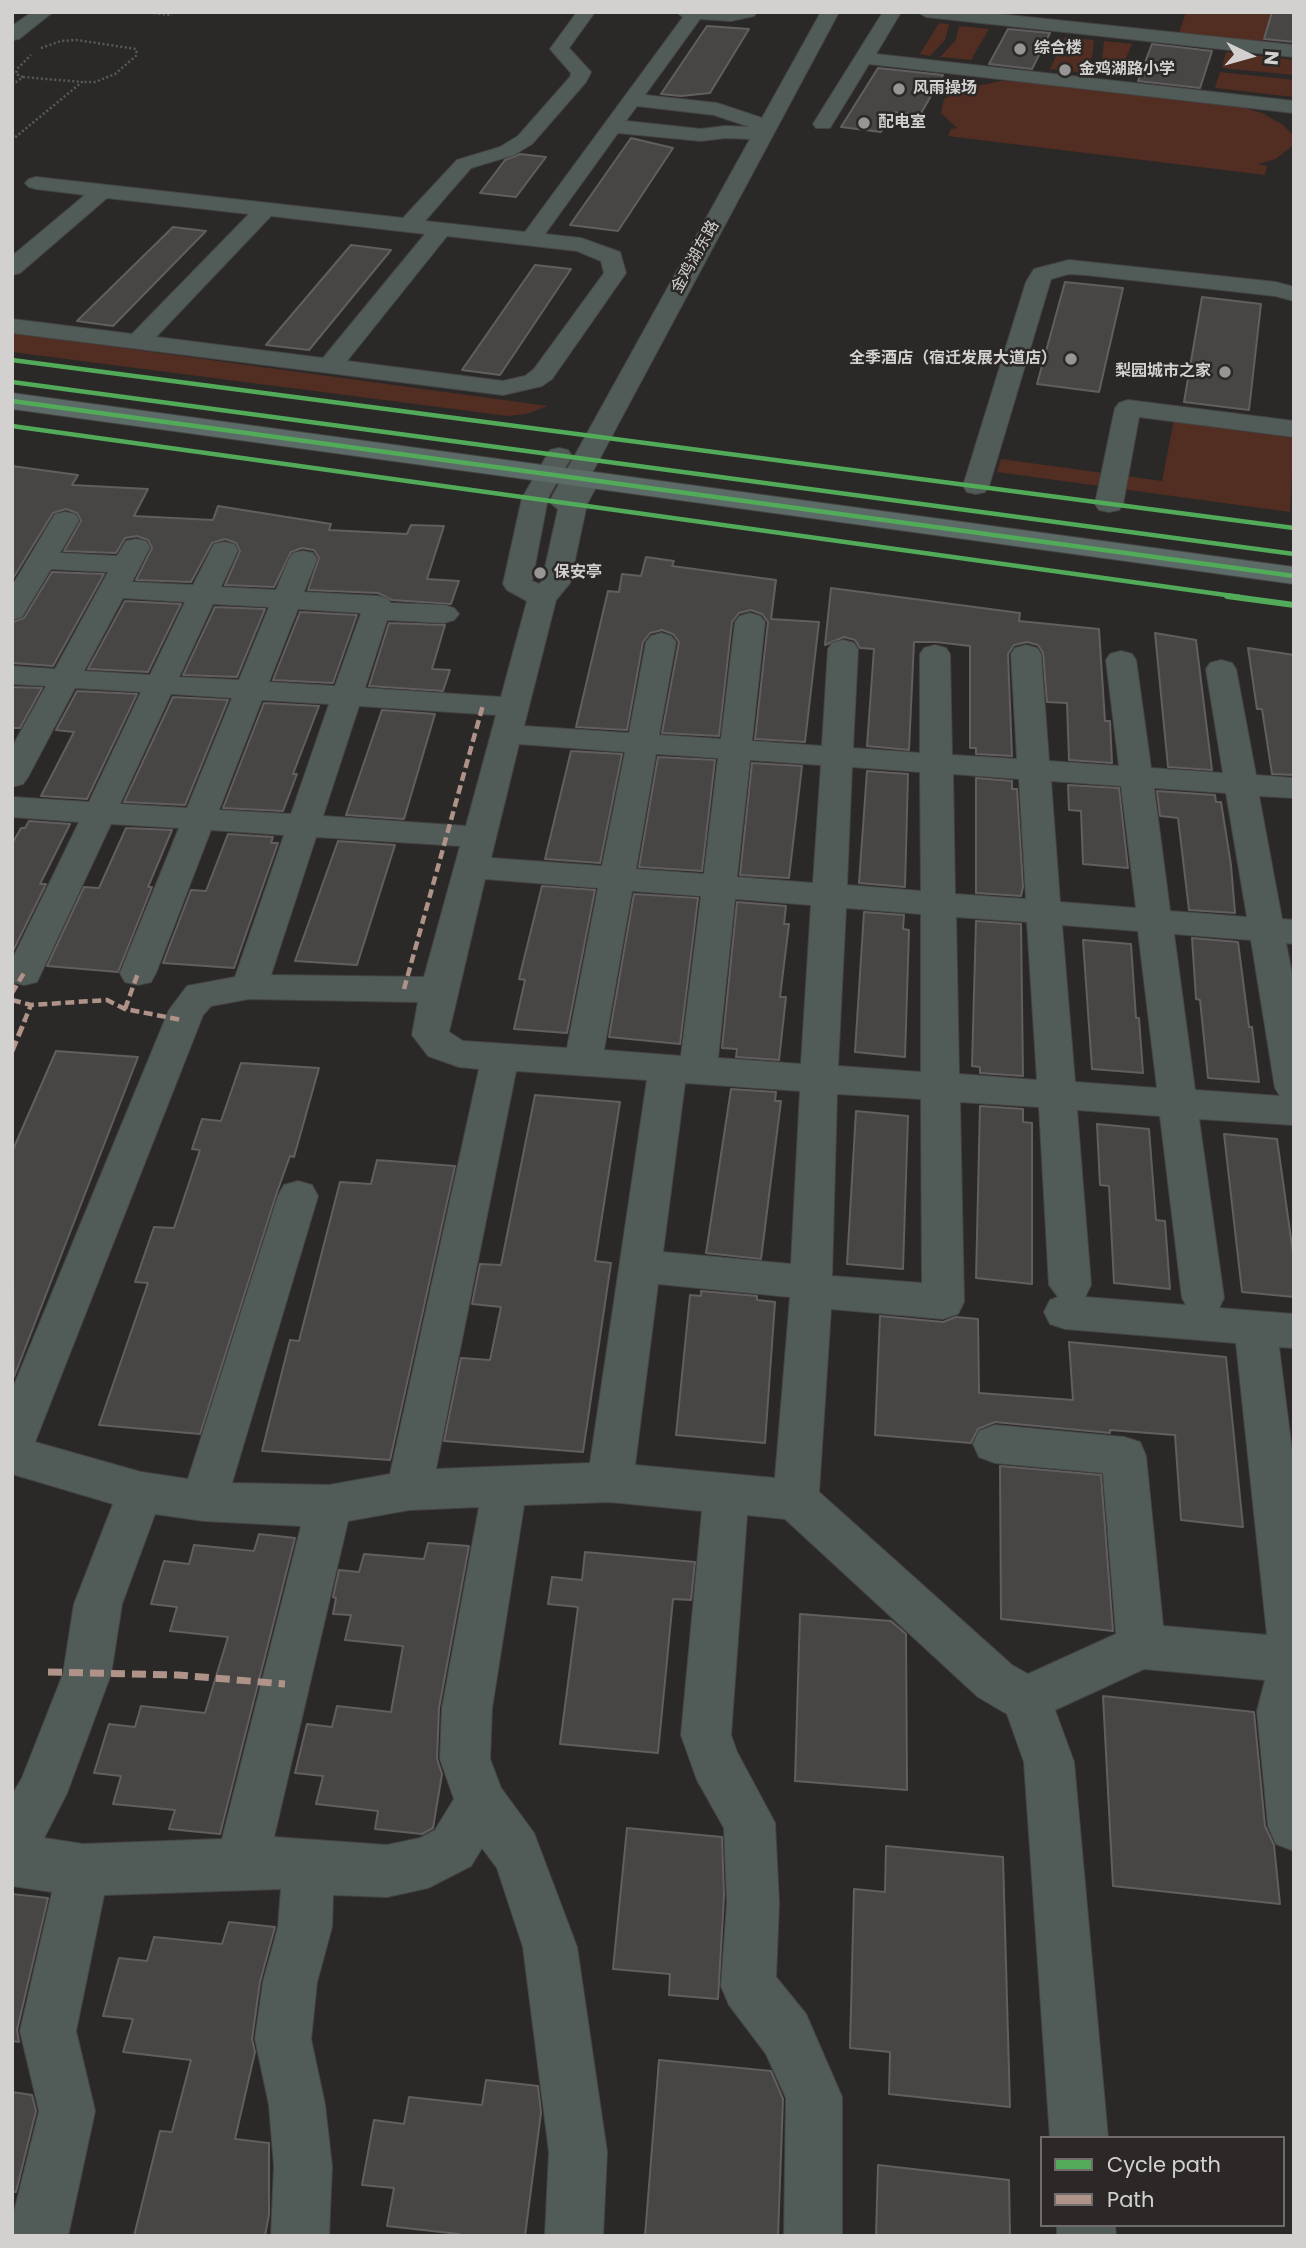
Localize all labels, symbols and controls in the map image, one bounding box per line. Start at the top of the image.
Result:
north arrow [1215,21,1285,91]
place label: 综合楼 [1034,39,1082,59]
marker: 综合楼 [1012,41,1028,57]
text: N [1257,50,1285,66]
place label: 金鸡湖路小学 [1079,60,1175,80]
marker: 金鸡湖路小学 [1057,62,1073,78]
place label: 风雨操场 [913,79,977,99]
marker: 风雨操场 [891,81,907,97]
place label: 配电室 [878,113,926,133]
marker: 配电室 [856,115,872,131]
street label: 金鸡湖东路 [668,217,724,297]
place label: 全季酒店（宿迁发展大道店） [849,349,1057,369]
marker: 全季酒店（宿迁发展大道店） [1063,351,1079,367]
place label: 梨园城市之家 [1115,362,1211,382]
marker: 梨园城市之家 [1217,364,1233,380]
place label: 保安亭 [554,563,602,583]
marker: 保安亭 [532,565,548,581]
legend [1040,2136,1285,2227]
text: Cycle path [1107,2150,1221,2179]
text: Path [1107,2185,1154,2214]

